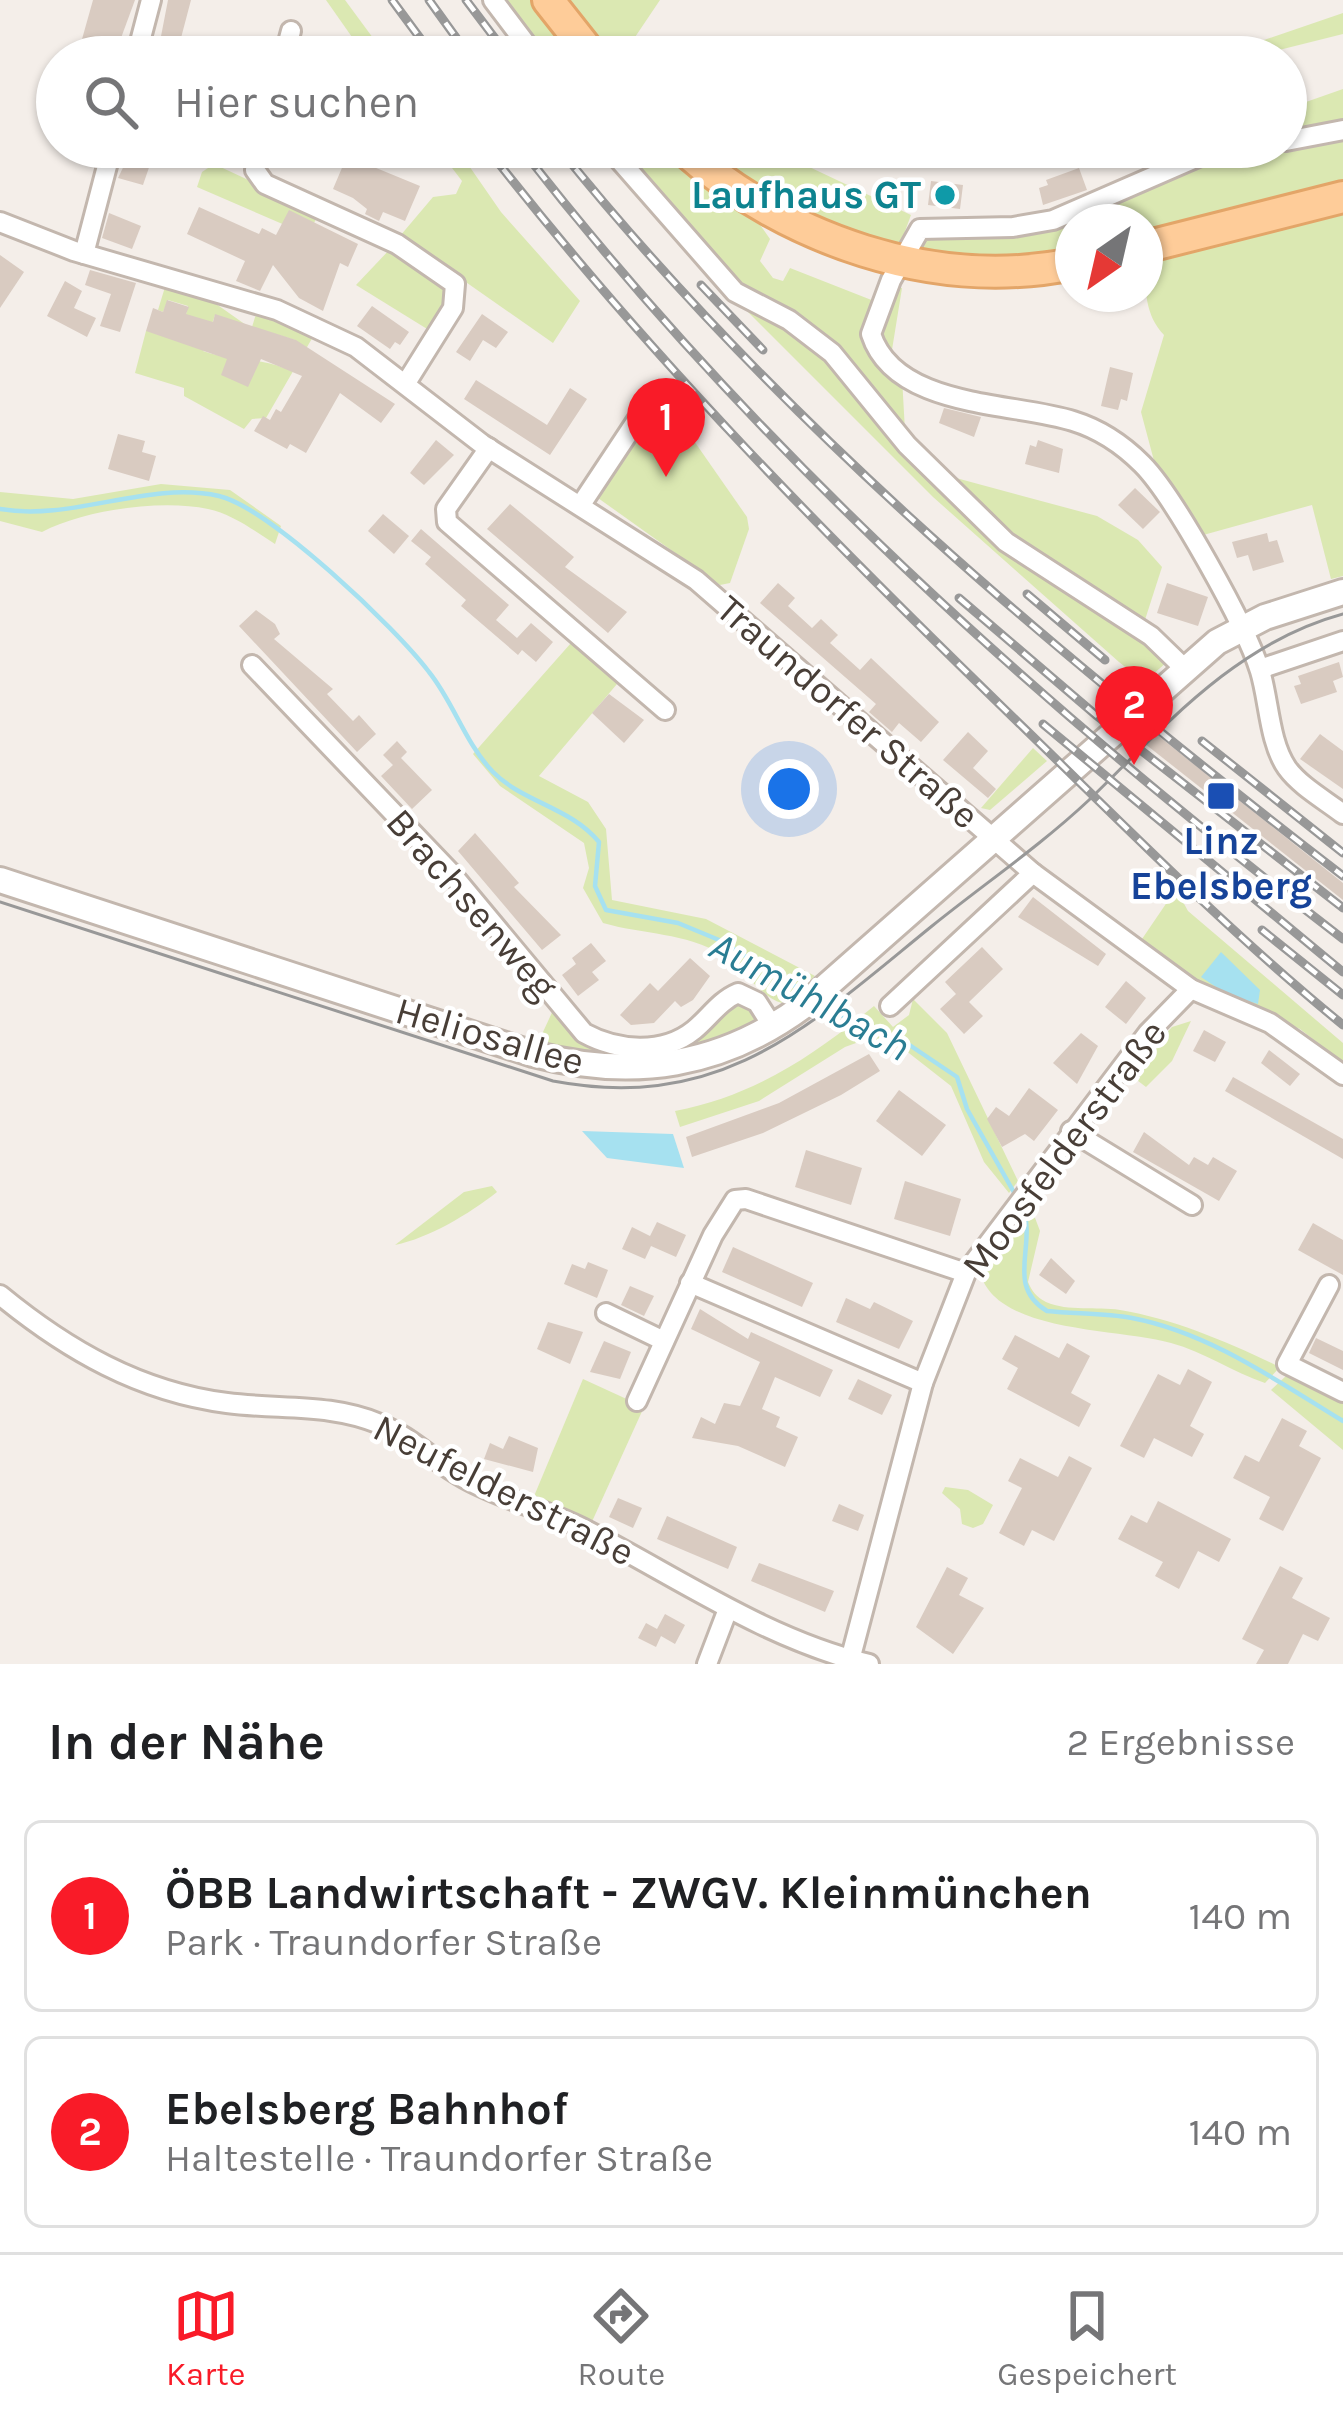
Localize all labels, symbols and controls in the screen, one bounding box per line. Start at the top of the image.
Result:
search box [36,36,1307,168]
icon: search [78,69,144,135]
text: Hier suchen [174,76,419,128]
place label: Laufhaus GT [691,172,921,218]
marker: Laufhaus GT [932,182,958,208]
north arrow [1055,204,1163,312]
pin: 1 [627,378,705,477]
street label: Traundorfer Straße [707,586,989,838]
pin: 2 [1095,666,1173,765]
your location [759,759,819,819]
marker: Linz Ebelsberg [1205,780,1237,812]
street label: Brachsenweg [377,799,567,1009]
place label: Linz Ebelsberg [1130,818,1312,909]
water label: Aumühlbach [701,920,919,1072]
street label: Heliosallee [391,987,589,1085]
street label: Moosfelderstraße [952,1011,1176,1287]
street label: Neufelderstraße [366,1404,642,1576]
text: In der Nähe [48,1712,325,1772]
text: 2 Ergebnisse [1066,1719,1295,1765]
text: ÖBB Landwirtschaft - ZWGV. Kleinmünchen [165,1867,1092,1919]
text: 1 [83,1893,97,1939]
text: 140 m [1188,1893,1292,1939]
text: Park · Traundorfer Straße [165,1919,602,1965]
text: Ebelsberg Bahnhof [165,2083,568,2135]
text: 2 [78,2109,102,2155]
text: 140 m [1188,2109,1292,2155]
text: Haltestelle · Traundorfer Straße [165,2135,713,2181]
tab: Karte [166,2283,246,2393]
tab: Route [578,2283,665,2393]
tab: Gespeichert [997,2283,1177,2393]

